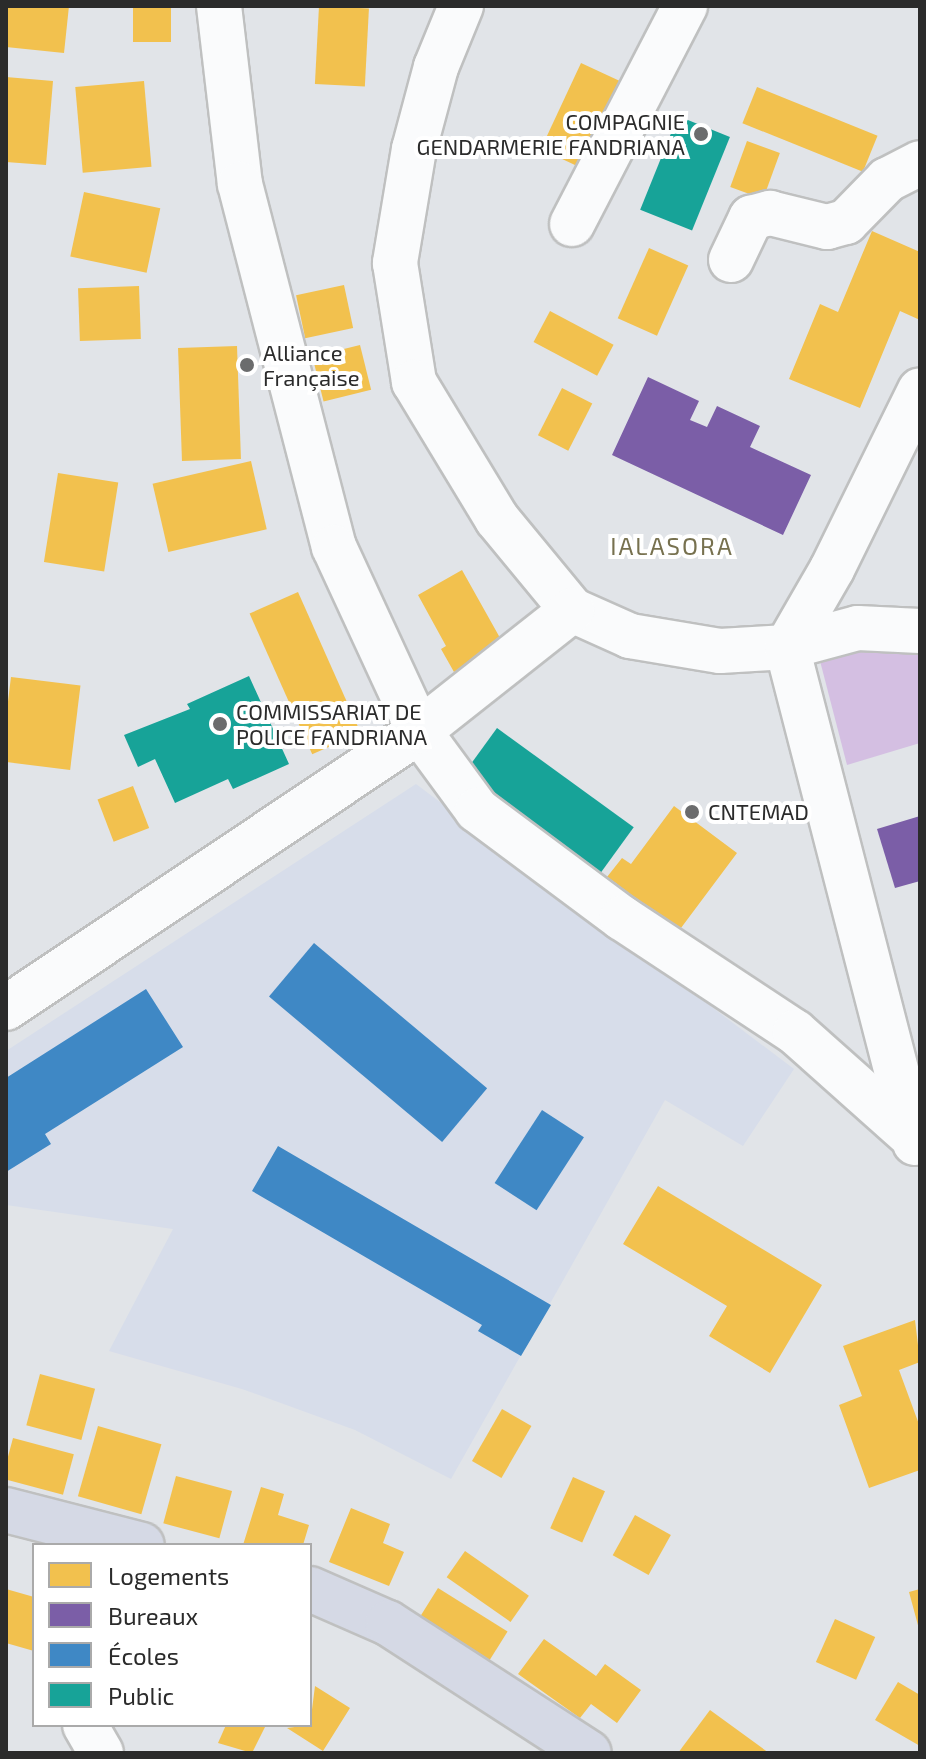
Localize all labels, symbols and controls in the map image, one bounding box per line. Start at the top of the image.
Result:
place label: COMPAGNIE GENDARMERIE FANDRIANA [417,108,685,160]
marker: COMPAGNIE GENDARMERIE FANDRIANA [692,125,710,143]
place label: Alliance Française [263,339,359,390]
marker: Alliance Française [238,356,256,374]
district label: IALASORA [610,532,734,560]
place label: COMMISSARIAT DE POLICE FANDRIANA [236,698,427,750]
marker: COMMISSARIAT DE POLICE FANDRIANA [211,715,229,733]
place label: CNTEMAD [708,799,809,825]
marker: CNTEMAD [683,803,701,821]
legend [32,1543,312,1727]
text: Logements [108,1561,229,1590]
text: Bureaux [108,1601,198,1630]
text: Écoles [108,1641,179,1670]
text: Public [108,1681,174,1710]

